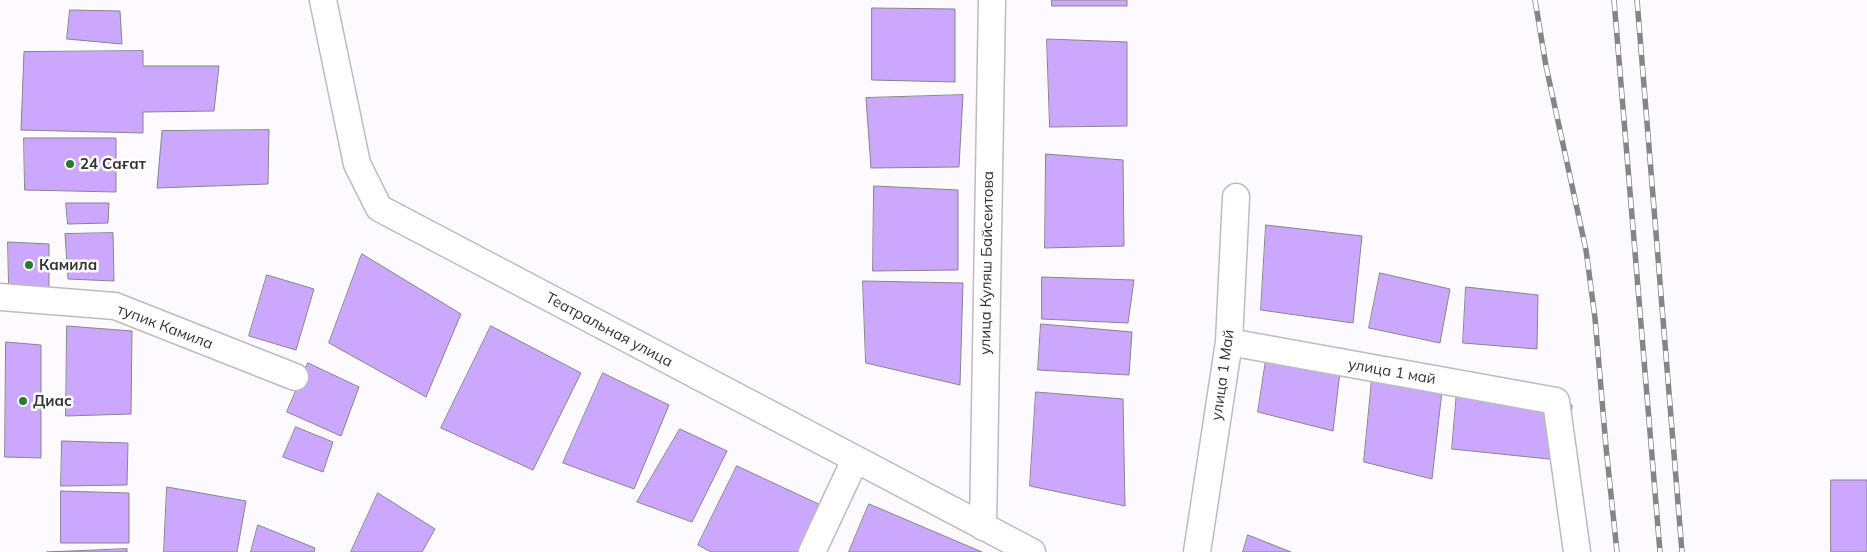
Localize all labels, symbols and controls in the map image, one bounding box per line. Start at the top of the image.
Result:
place label: 24 Сағат [80,155,146,173]
marker: 24 Сағат [64,158,76,170]
street label: улица Куляш Байсеитова [976,171,998,355]
place label: Камила [39,256,97,274]
marker: Камила [23,259,35,271]
street label: Театральная улица [542,289,676,371]
street label: тупик Камила [115,301,215,353]
street label: улица 1 Май [1208,328,1238,422]
street label: улица 1 май [1347,355,1437,389]
place label: Диас [33,392,72,410]
marker: Диас [17,395,29,407]

